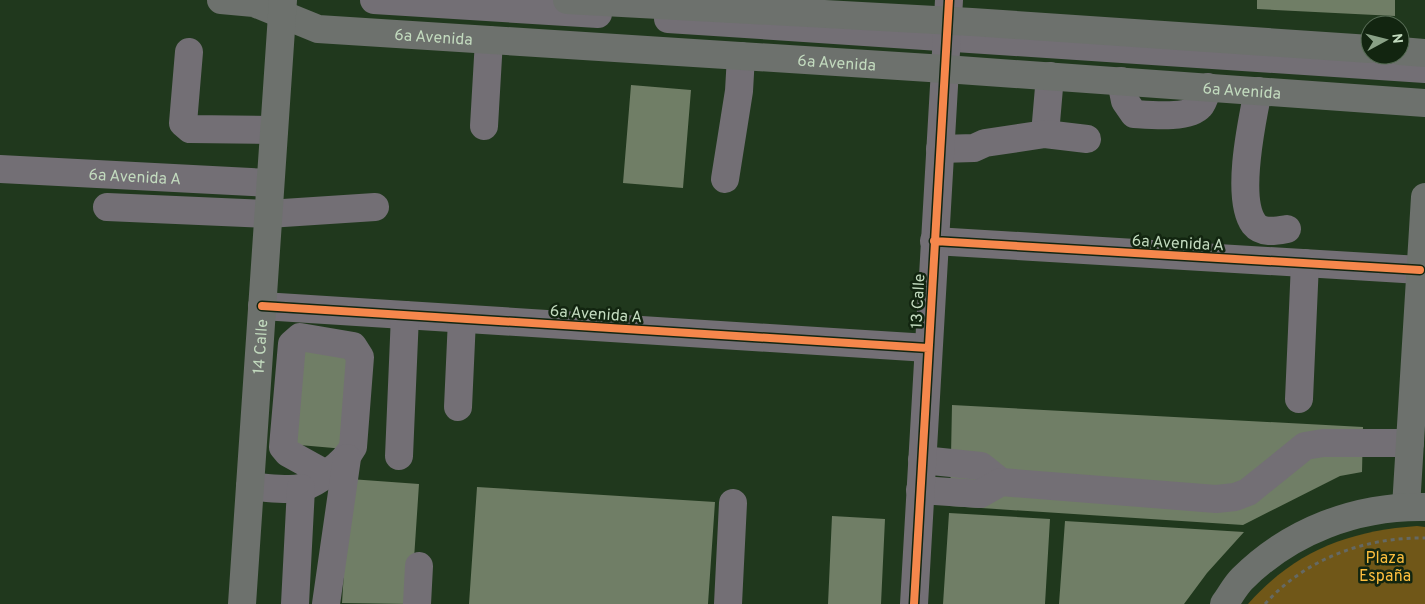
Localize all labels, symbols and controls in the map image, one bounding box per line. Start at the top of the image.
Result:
north arrow [1360,15,1410,65]
street label: 6a Avenida [394,26,473,51]
text: N [1387,33,1405,45]
street label: 6a Avenida [797,52,876,77]
street label: 6a Avenida [1202,79,1282,105]
street label: 6a Avenida A [88,166,182,190]
street label: 6a Avenida A [1131,232,1225,256]
street label: 13 Calle [908,273,930,329]
street label: 6a Avenida A [549,302,643,328]
street label: 14 Calle [250,319,273,375]
park label: Plaza España [1359,549,1411,587]

